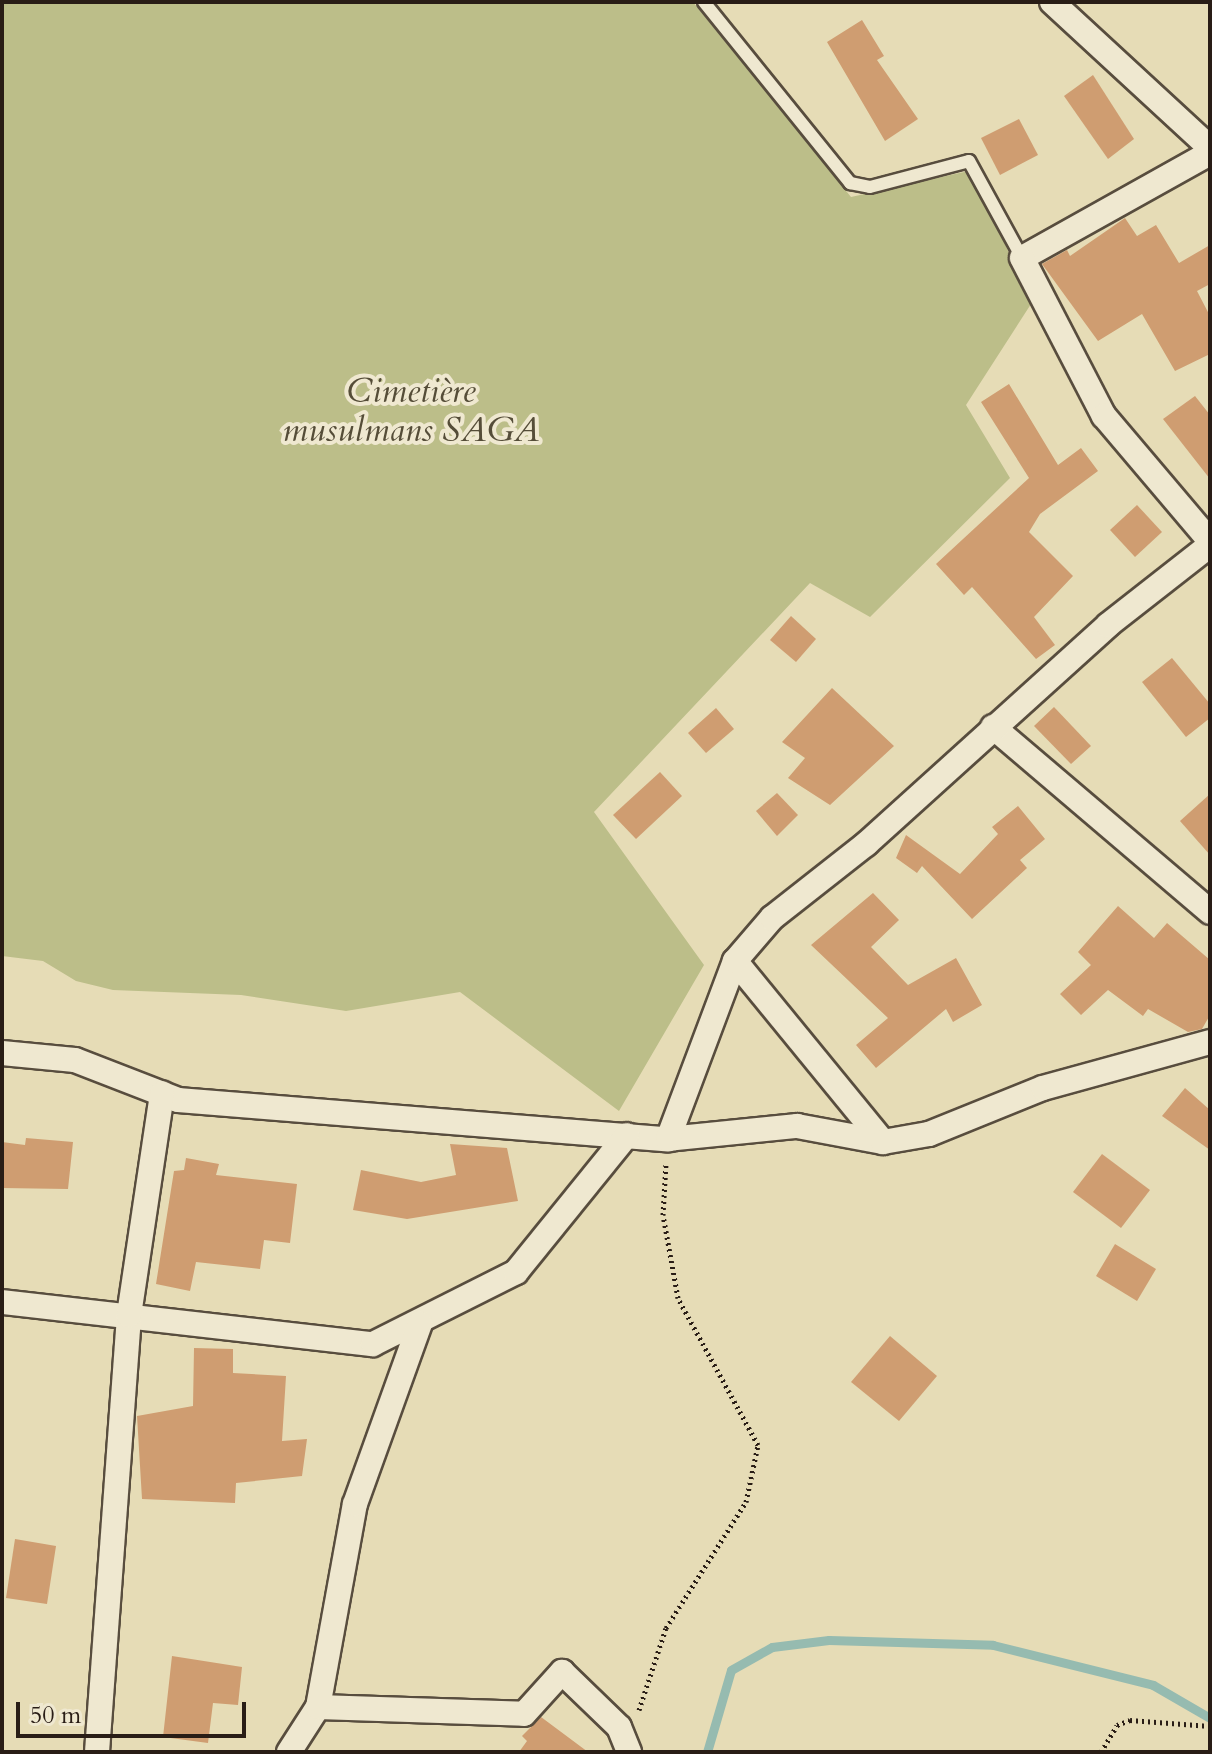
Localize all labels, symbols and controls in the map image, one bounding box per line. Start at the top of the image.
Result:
park label: Cimetière musulmans SAGA [282,371,540,450]
scale bar [20,1686,250,1736]
text: 50 m [30,1699,81,1732]

